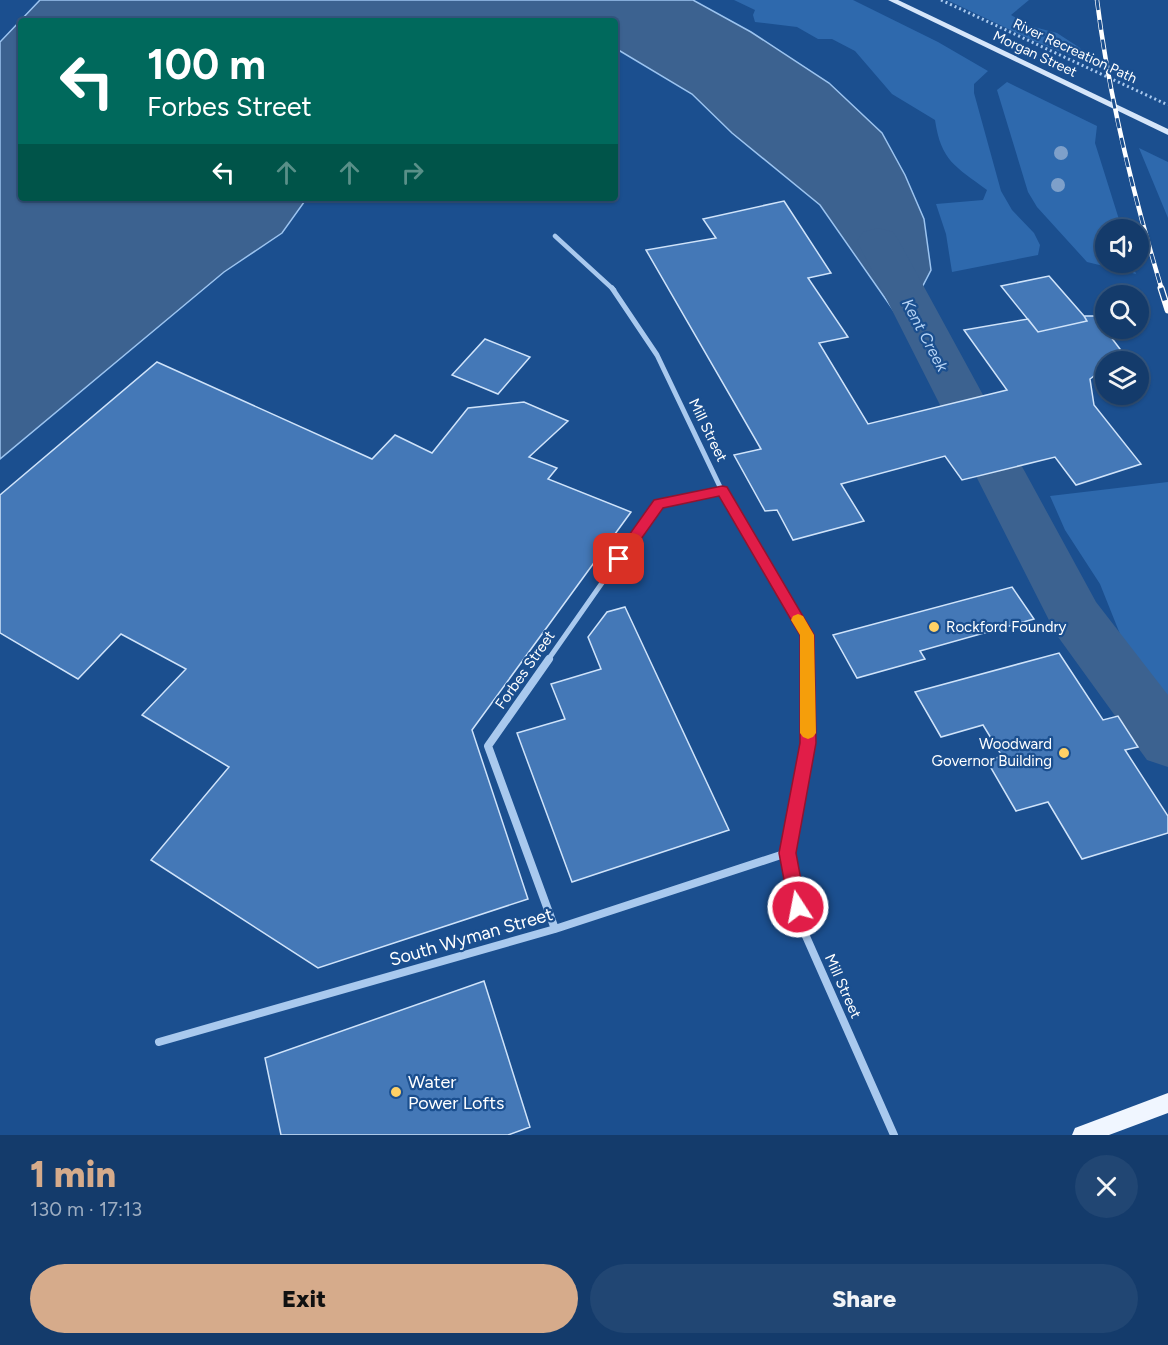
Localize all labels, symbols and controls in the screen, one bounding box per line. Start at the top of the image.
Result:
street label: River Recreation Path [1010,15,1140,87]
street label: Morgan Street [990,27,1080,81]
text: 100 m [147,39,266,90]
icon: left [48,42,126,120]
text: Forbes Street [147,90,312,123]
icon: left [207,156,240,189]
icon: ahead [270,156,303,189]
icon: ahead [333,156,366,189]
icon: right [396,156,429,189]
map controls [1095,219,1149,405]
button: sound [1095,219,1149,273]
button: search [1095,285,1149,339]
water label: Kent Creek [898,295,953,376]
button: layers [1095,351,1149,405]
street label: Mill Street [685,395,731,465]
pin [593,533,644,584]
icon: arrive [602,542,635,575]
place label: Rockford Foundry [946,618,1067,636]
marker: Rockford Foundry [927,620,941,634]
street label: Forbes Street [491,627,559,713]
place label: Woodward Governor Building [932,735,1052,770]
marker: Woodward Governor Building [1057,746,1071,760]
position arrow [766,875,830,939]
street label: South Wyman Street [387,903,555,971]
street label: Mill Street [821,951,865,1021]
place label: Water Power Lofts [408,1071,504,1114]
marker: Water Power Lofts [389,1085,403,1099]
text: 1 min [30,1153,116,1196]
button: close [1075,1155,1138,1218]
text: 130 m · 17:13 [30,1197,142,1221]
button: Exit [30,1264,578,1333]
button: Share [590,1264,1138,1333]

